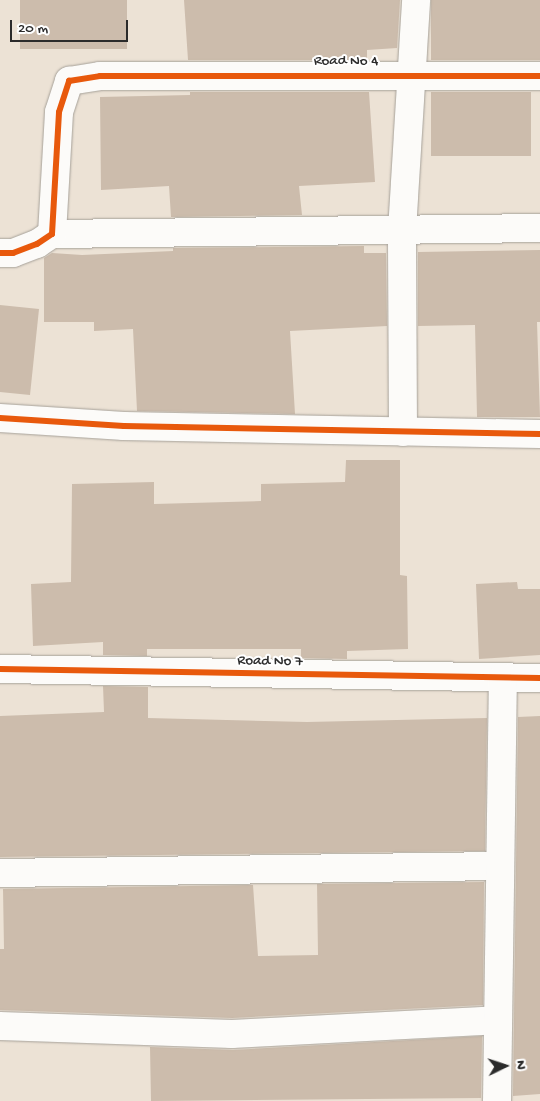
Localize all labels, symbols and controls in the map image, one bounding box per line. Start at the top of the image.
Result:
scale bar [12,10,130,42]
text: 20 m [18,20,48,38]
street label: Road No 4 [314,53,378,71]
street label: Road No 7 [237,652,303,672]
north arrow [480,1041,530,1091]
text: N [512,1060,529,1070]

